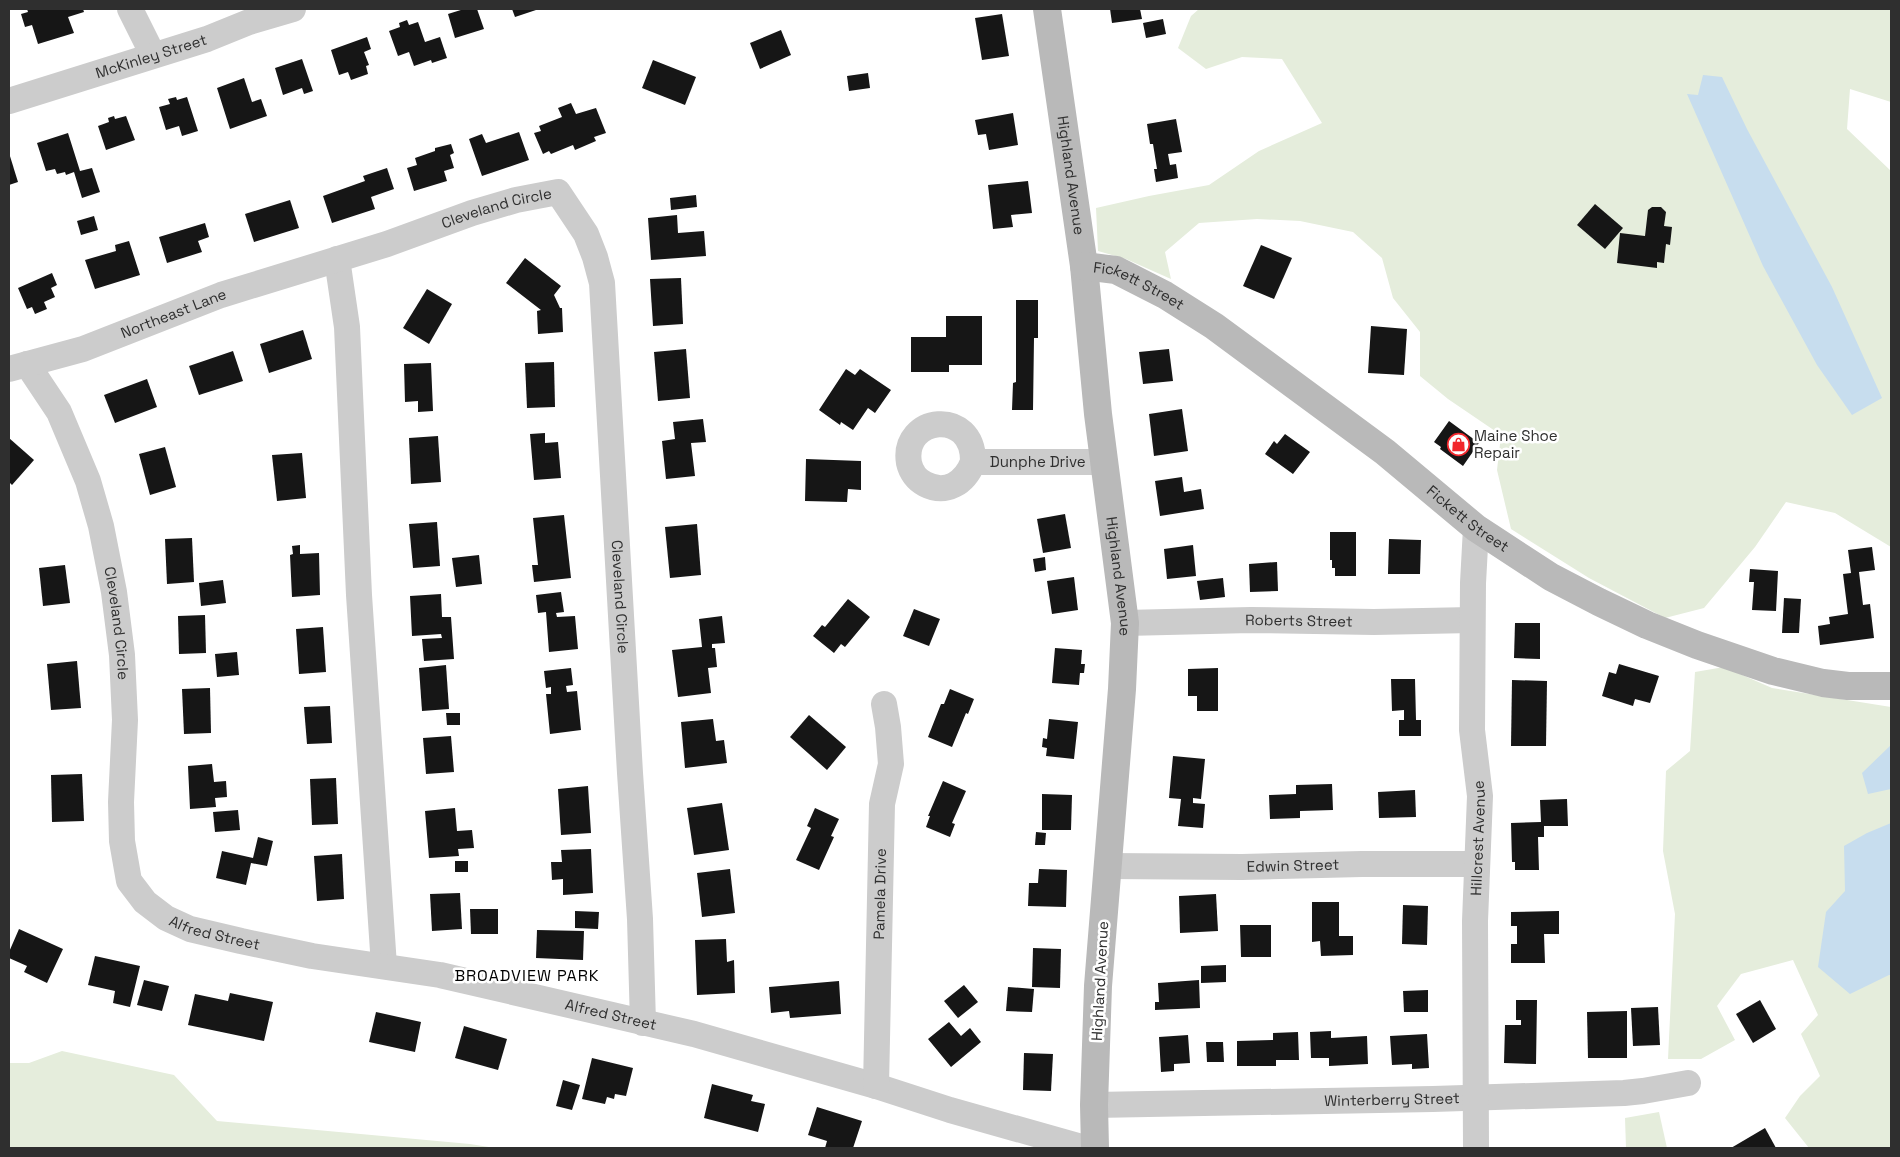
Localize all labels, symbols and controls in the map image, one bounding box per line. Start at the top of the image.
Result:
street label: McKinley Street [93,30,209,82]
street label: Highland Avenue [1053,114,1089,236]
street label: Cleveland Circle [439,183,553,232]
street label: Fickett Street [1092,257,1188,314]
street label: Northeast Lane [118,284,229,342]
place label: Maine Shoe Repair [1474,426,1558,462]
shop icon: Maine Shoe Repair [1446,433,1470,457]
street label: Dunphe Drive [990,452,1086,471]
street label: Fickett Street [1423,481,1513,556]
street label: Highland Avenue [1102,515,1135,637]
street label: Cleveland Circle [608,539,633,654]
street label: Cleveland Circle [100,565,133,680]
street label: Roberts Street [1245,610,1353,631]
street label: Hillcrest Avenue [1466,779,1489,896]
street label: Pamela Drive [869,848,890,940]
street label: Edwin Street [1246,855,1340,876]
street label: Alfred Street [166,911,262,954]
street label: Highland Avenue [1087,920,1112,1041]
district label: BROADVIEW PARK [454,965,600,986]
street label: Alfred Street [563,994,659,1034]
street label: Winterberry Street [1324,1088,1460,1110]

